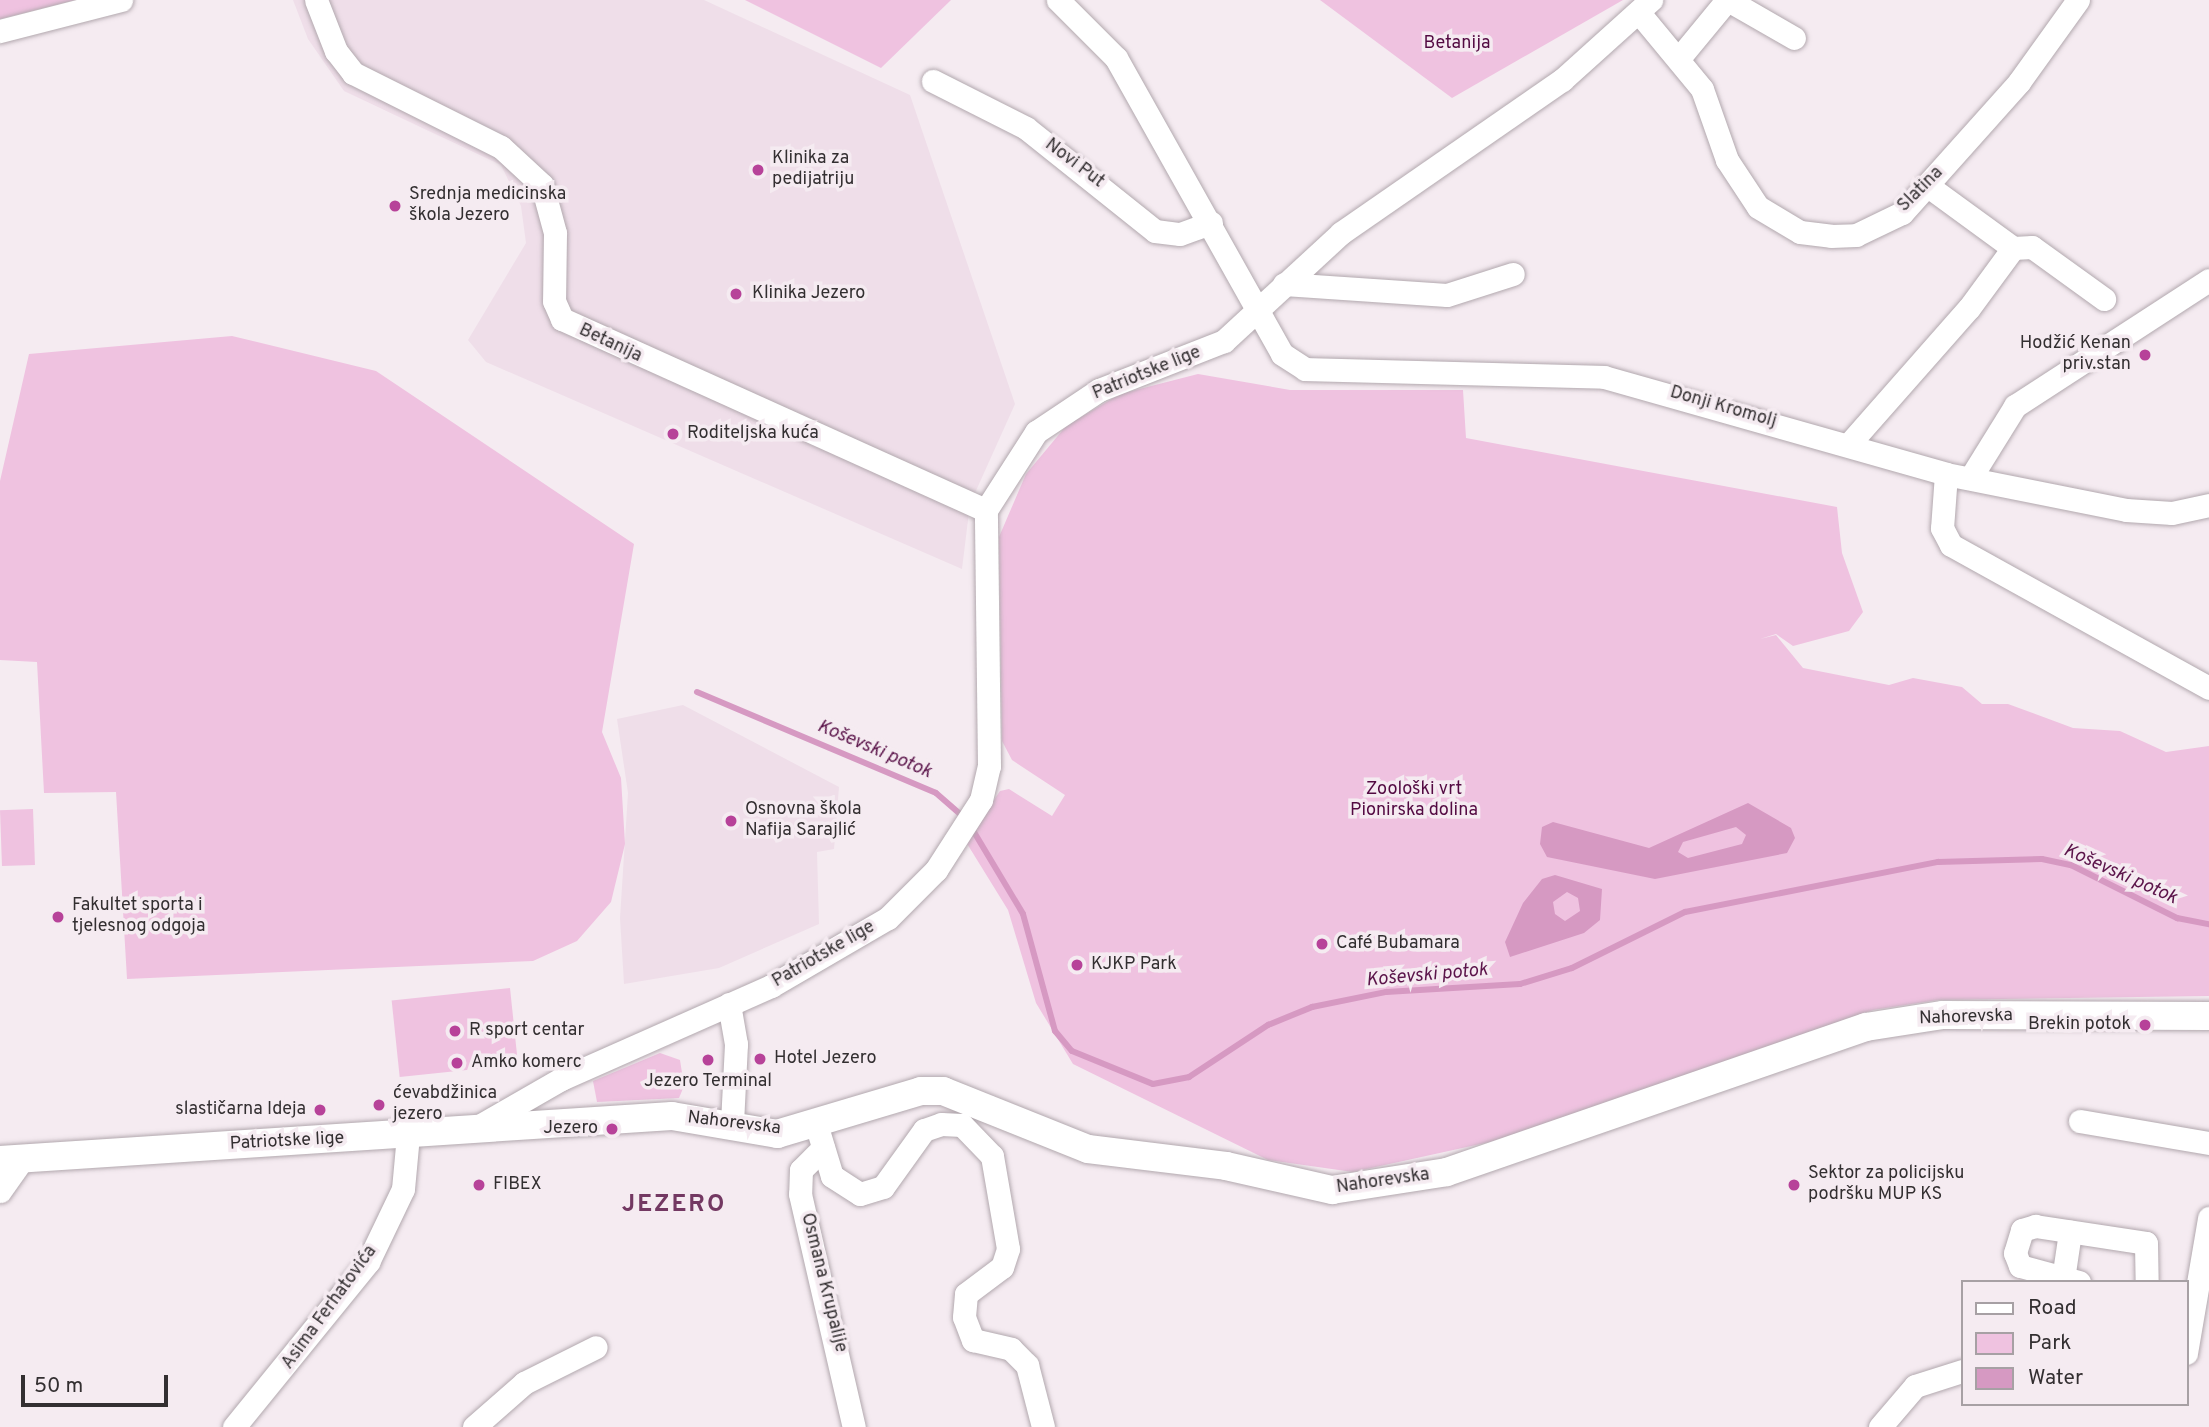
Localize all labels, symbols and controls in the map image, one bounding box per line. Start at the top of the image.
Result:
park label: Betanija [1423,33,1491,55]
street label: Novi Put [1040,135,1108,193]
place label: Klinika za pedijatriju [772,149,854,192]
marker: Klinika za pedijatriju [750,162,766,178]
street label: Slatina [1894,163,1948,217]
place label: Srednja medicinska škola Jezero [409,185,566,228]
marker: Srednja medicinska škola Jezero [387,198,403,214]
place label: Klinika Jezero [752,283,865,305]
marker: Klinika Jezero [726,284,746,304]
street label: Betanija [575,320,645,368]
place label: Hodžić Kenan priv.stan [2020,334,2131,376]
street label: Patriotske lige [1090,343,1204,405]
marker: Hodžić Kenan priv.stan [2137,347,2153,363]
street label: Donji Kromolj [1667,382,1779,434]
place label: Roditeljska kuća [687,423,819,445]
marker: Roditeljska kuća [665,426,681,442]
water label: Koševski potok [813,716,935,784]
park label: Zoološki vrt Pionirska dolina [1350,780,1478,822]
place label: Osnovna škola Nafija Sarajlić [745,800,861,842]
marker: Osnovna škola Nafija Sarajlić [723,813,739,829]
water label: Koševski potok [2060,840,2180,910]
place label: Fakultet sporta i tjelesnog odgoja [72,896,205,939]
marker: Fakultet sporta i tjelesnog odgoja [50,909,66,925]
street label: Patriotske lige [769,917,879,993]
place label: Café Bubamara [1336,933,1460,955]
marker: Café Bubamara [1314,936,1330,952]
place label: KJKP Park [1091,954,1177,976]
marker: KJKP Park [1069,957,1085,973]
water label: Koševski potok [1365,959,1489,993]
street label: Nahorevska [1919,1006,2013,1030]
place label: Brekin potok [2028,1014,2131,1036]
marker: Brekin potok [2137,1017,2153,1033]
place label: R sport centar [469,1020,585,1042]
marker: R sport centar [447,1023,463,1039]
place label: Hotel Jezero [774,1048,876,1070]
marker: Hotel Jezero [752,1051,768,1067]
place label: Amko komerc [471,1052,582,1074]
marker: Jezero Terminal [700,1052,716,1068]
marker: Amko komerc [449,1055,465,1071]
place label: Jezero Terminal [644,1071,772,1093]
place label: ćevabdžinica jezero [393,1084,497,1126]
marker: ćevabdžinica jezero [371,1097,387,1113]
place label: slastičarna Ideja [175,1099,306,1121]
marker: slastičarna Ideja [312,1102,328,1118]
street label: Nahorevska [686,1108,782,1140]
place label: Jezero [543,1118,598,1140]
marker: Jezero [604,1121,620,1137]
street label: Patriotske lige [229,1128,345,1156]
place label: Sektor za policijsku podršku MUP KS [1808,1164,1964,1206]
street label: Nahorevska [1335,1165,1431,1199]
place label: FIBEX [493,1174,542,1196]
marker: FIBEX [471,1177,487,1193]
marker: Sektor za policijsku podršku MUP KS [1786,1177,1802,1193]
district label: JEZERO [623,1192,725,1220]
street label: Osmana Krupalije [795,1211,851,1355]
street label: Asima Ferhatovića [278,1242,382,1374]
legend [1960,1280,2188,1406]
text: Road [2028,1295,2077,1322]
text: Park [2028,1330,2071,1357]
scale bar [24,1360,172,1404]
text: Water [2028,1365,2083,1392]
text: 50 m [34,1373,83,1400]

